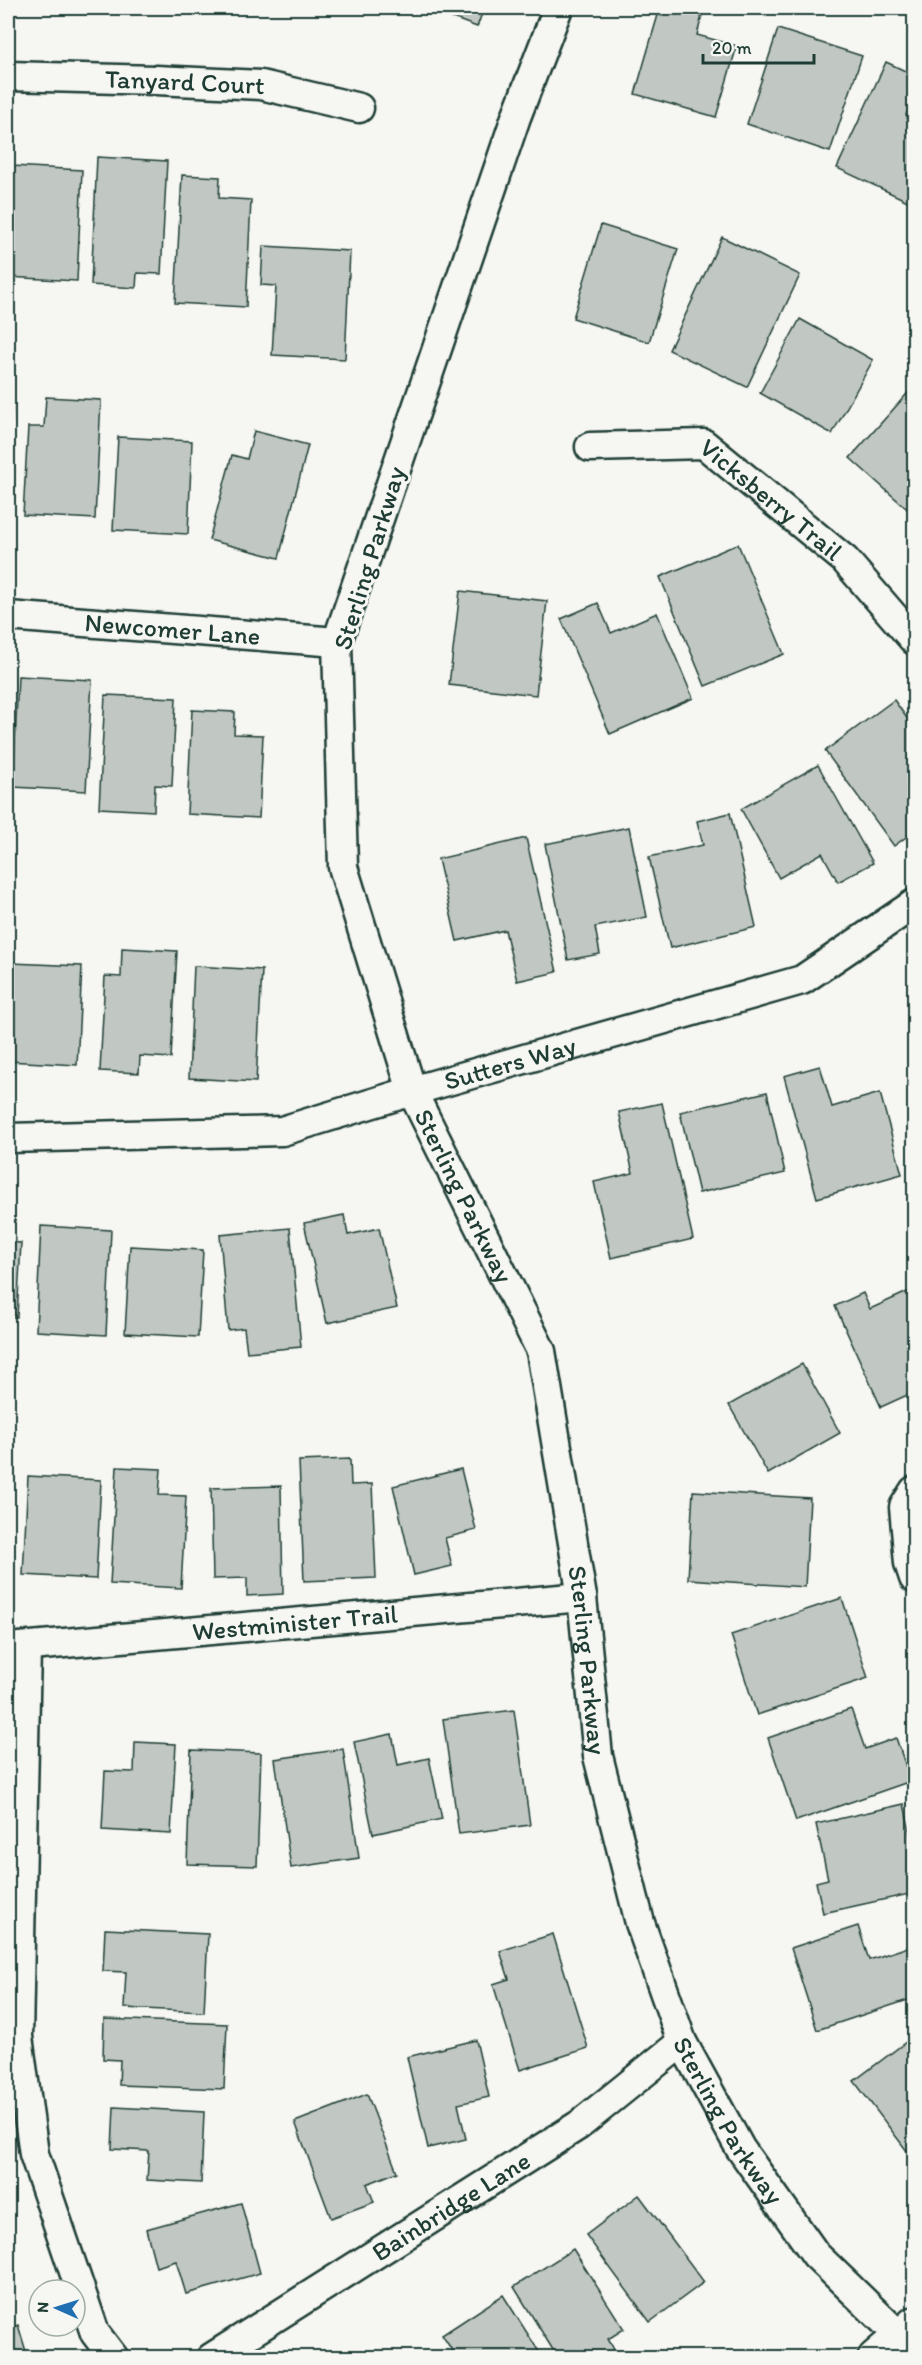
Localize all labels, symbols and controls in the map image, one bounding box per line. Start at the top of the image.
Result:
scale bar [703,27,814,65]
text: 20 m [712,37,752,59]
street label: Tanyard Court [105,63,266,101]
street label: Vicksberry Trail [693,431,849,567]
street label: Sterling Parkway [326,462,412,654]
street label: Newcomer Lane [83,606,262,652]
street label: Sutters Way [440,1029,580,1097]
street label: Sterling Parkway [407,1104,521,1288]
street label: Sterling Parkway [561,1563,614,1756]
street label: Westminister Trail [191,1597,399,1648]
street label: Sterling Parkway [666,2031,791,2211]
street label: Bainbridge Lane [366,2144,536,2268]
north arrow [27,2278,87,2338]
text: N [33,2301,52,2313]

